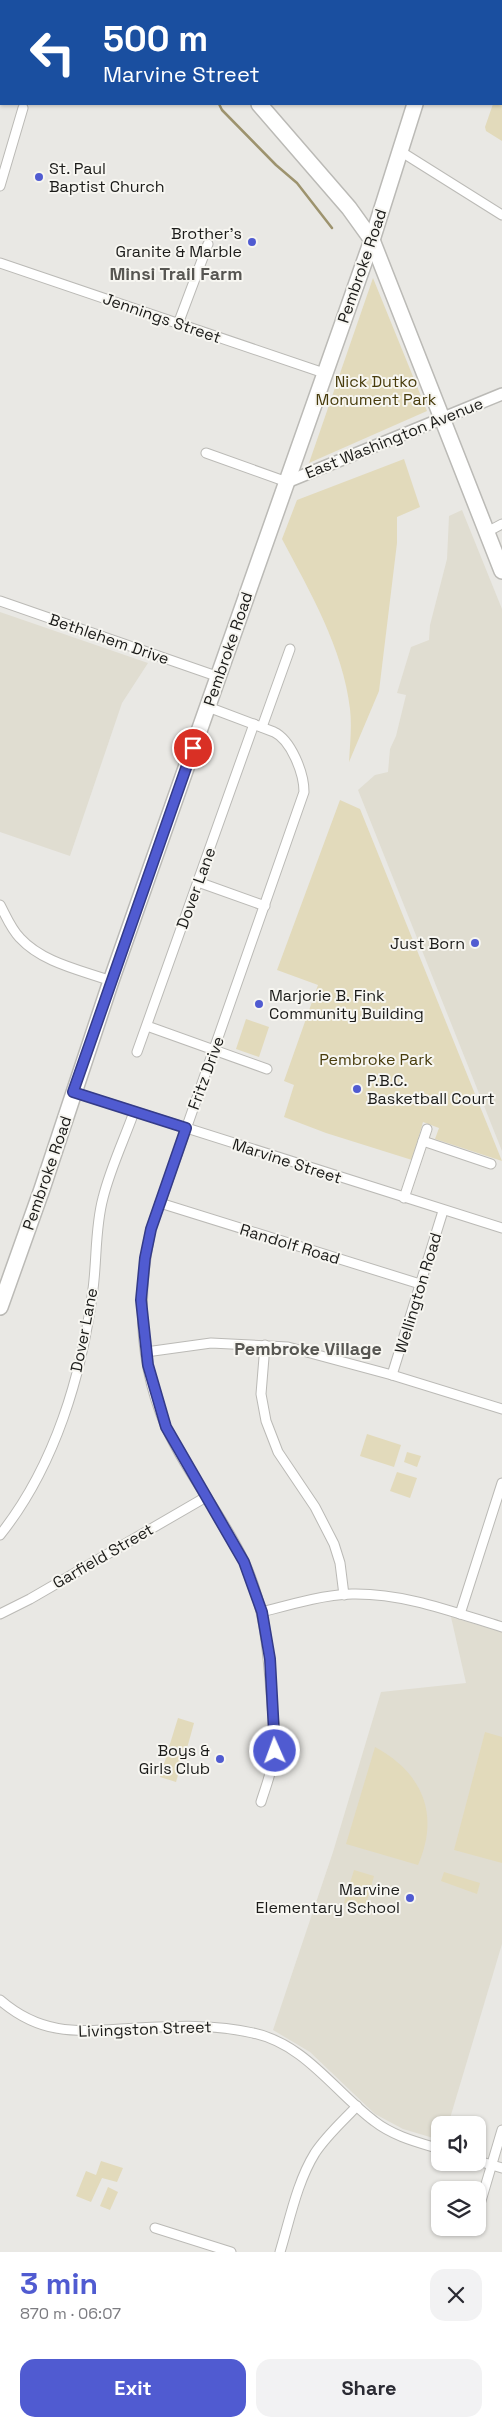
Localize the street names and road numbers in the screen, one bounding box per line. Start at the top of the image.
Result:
street label: Pembroke Road [333,206,391,326]
street label: Jennings Street [100,288,224,348]
street label: East Washington Avenue [302,393,486,483]
street label: Pembroke Road [199,589,257,709]
street label: Bethlehem Drive [46,609,172,669]
street label: Dover Lane [172,844,220,932]
street label: Fritz Drive [183,1033,229,1113]
street label: Pembroke Road [18,1113,76,1233]
street label: Marvine Street [230,1133,344,1189]
street label: Randolf Road [237,1219,343,1269]
street label: Wellington Road [390,1230,446,1356]
street label: Dover Lane [66,1286,102,1374]
street label: Garfield Street [49,1519,157,1593]
street label: Livingston Street [78,2016,212,2042]

